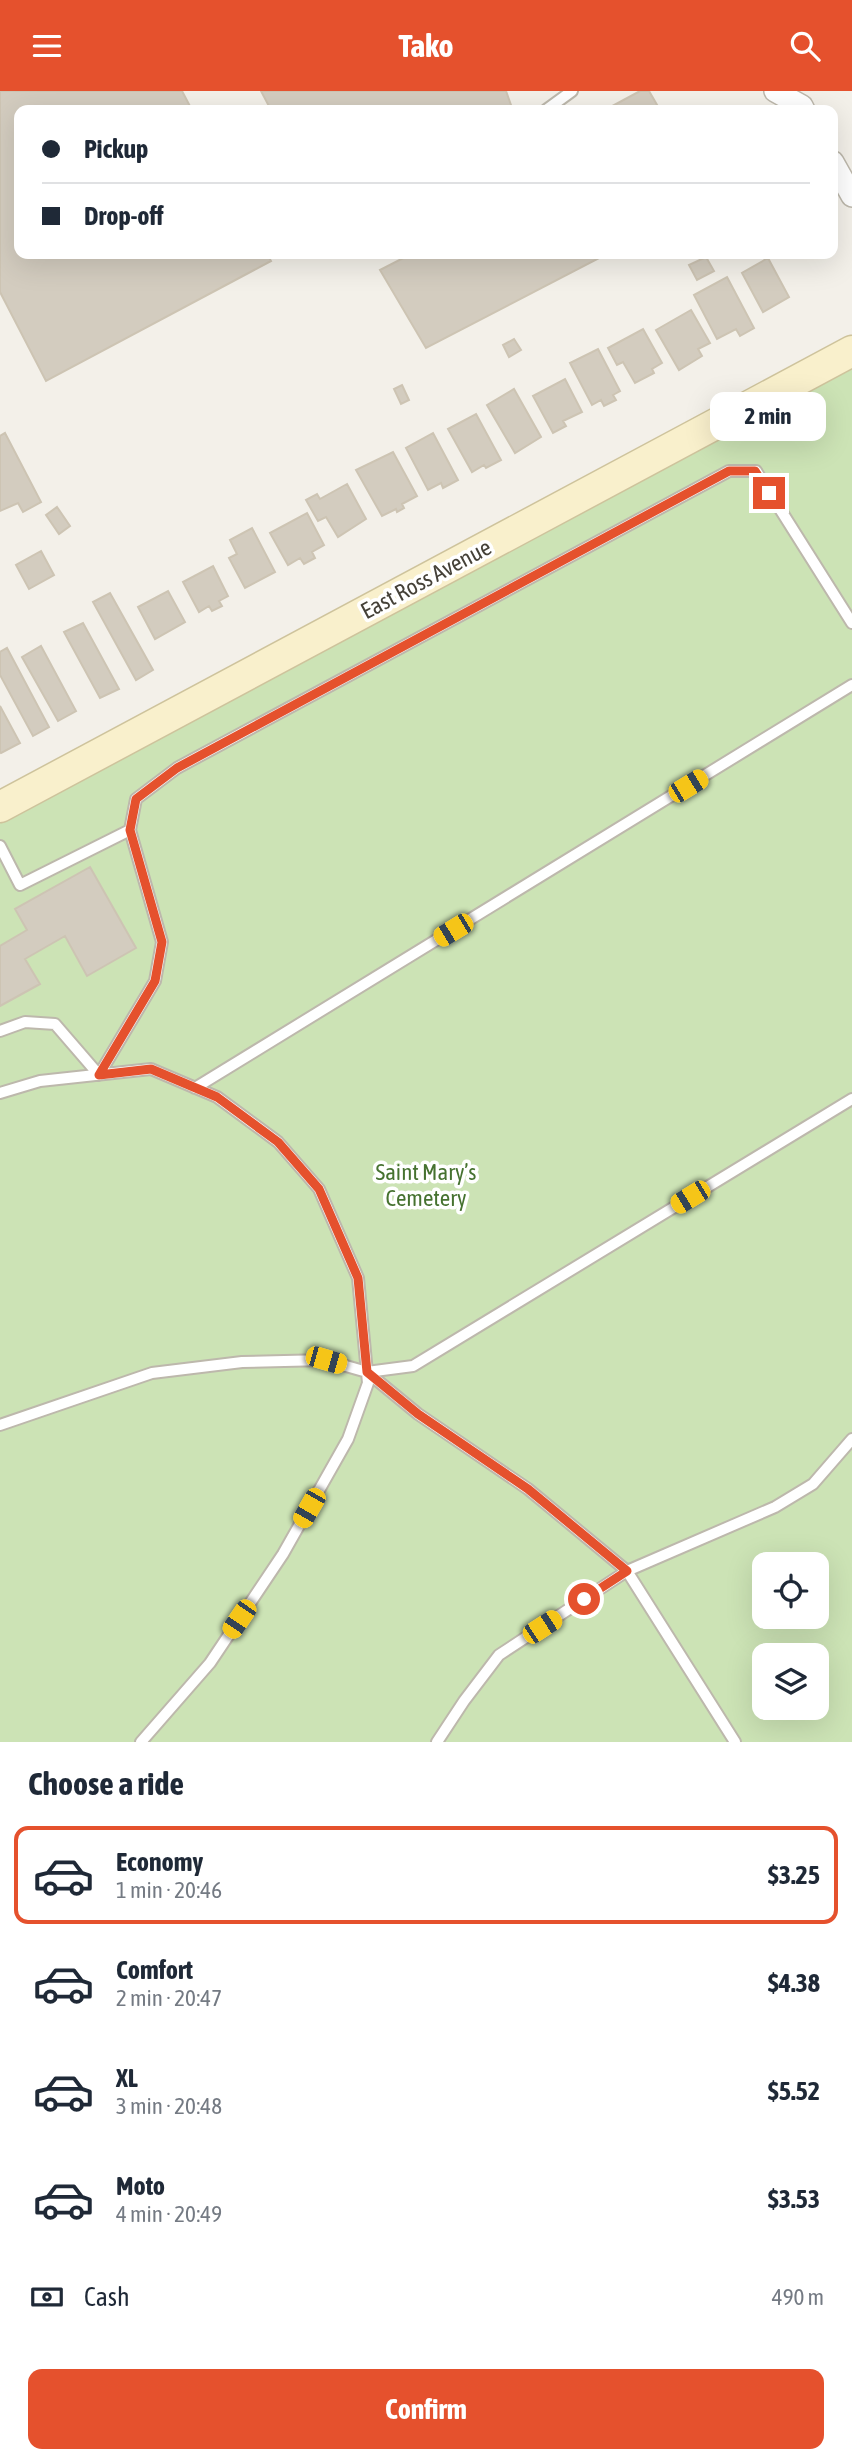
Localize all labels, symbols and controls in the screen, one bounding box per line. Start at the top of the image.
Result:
icon: menu [28,27,66,65]
text: Tako [398,27,454,64]
icon: search [786,27,824,65]
text: Pickup [84,134,148,164]
text: Drop-off [84,201,164,231]
callout: 2 min [711,391,827,441]
text: 2 min [745,403,791,429]
route end [753,477,785,509]
street label: East Ross Avenue [356,534,496,624]
car [665,766,712,806]
car [430,910,477,950]
park label: Saint Mary’s Cemetery [376,1159,476,1211]
car [667,1177,714,1217]
car [303,1344,350,1376]
car [290,1485,329,1531]
map controls [752,1552,829,1720]
button: locate [752,1552,829,1629]
route start [568,1583,600,1615]
car [219,1596,260,1642]
car [519,1607,566,1647]
button: layers [752,1643,829,1720]
text: Choose a ride [28,1765,184,1802]
icon: car [32,1844,95,1907]
text: Economy [116,1847,203,1877]
text: $3.25 [768,1860,820,1890]
text: 1 min · 20:46 [116,1877,222,1903]
icon: car [32,1952,95,2015]
text: Comfort [116,1955,193,1985]
text: $4.38 [768,1968,820,1998]
text: 2 min · 20:47 [116,1985,222,2011]
icon: car [32,2060,95,2123]
text: XL [116,2063,138,2093]
text: $5.52 [768,2076,820,2106]
text: 3 min · 20:48 [116,2093,222,2119]
icon: car [32,2168,95,2231]
text: Moto [116,2171,165,2201]
text: $3.53 [768,2184,820,2214]
text: 4 min · 20:49 [116,2201,222,2227]
icon: cash [28,2278,66,2316]
text: Cash [84,2282,130,2312]
text: 490 m [772,2284,824,2310]
button: Confirm [28,2369,824,2449]

